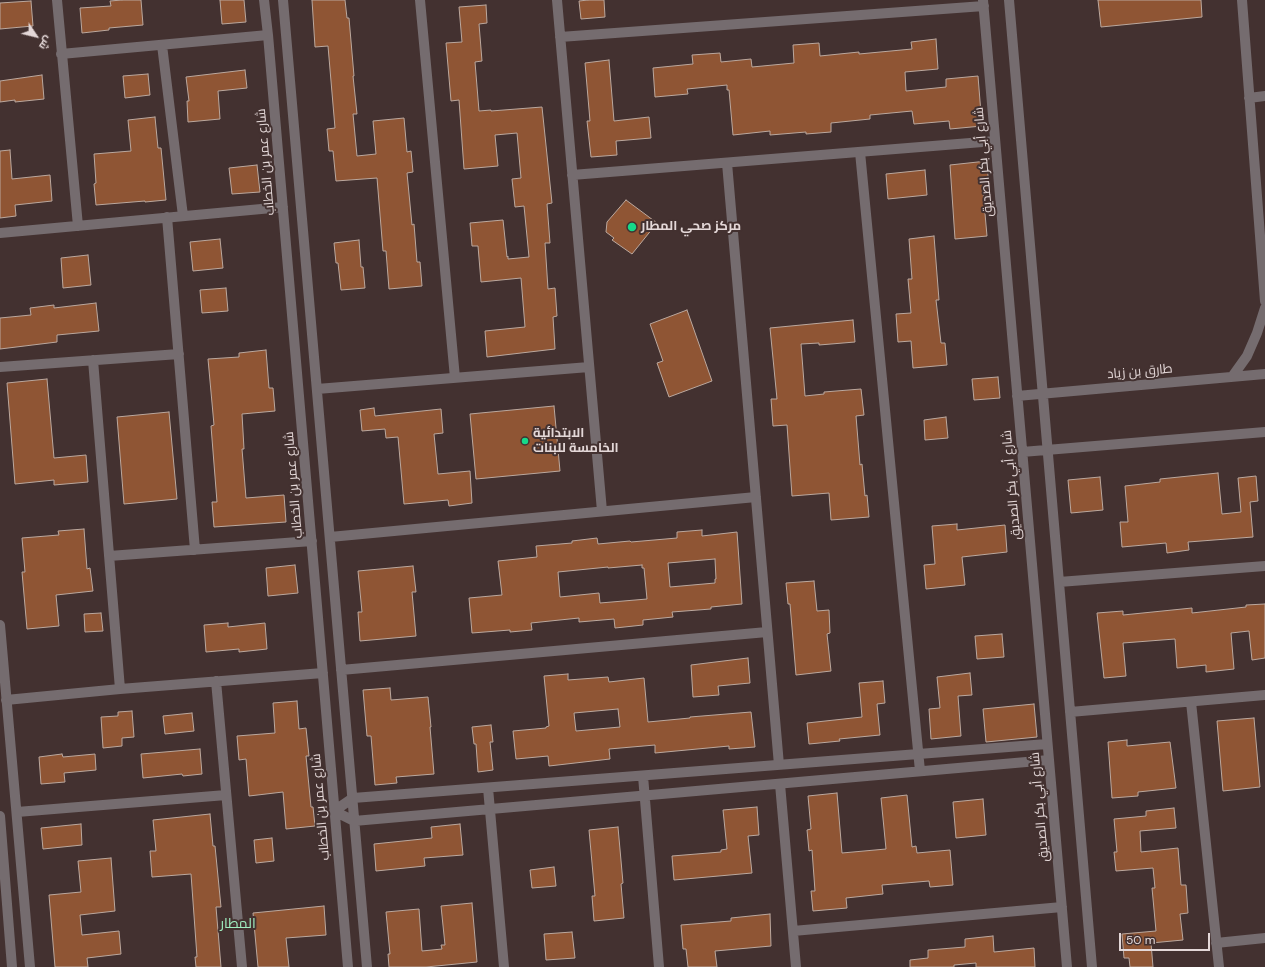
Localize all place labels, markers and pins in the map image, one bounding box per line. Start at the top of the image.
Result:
place label: مركز صحي المطار [641,219,741,235]
marker: مركز صحي المطار [626,221,638,233]
place label: الابتدائية الخامسة للبنات [533,426,619,457]
marker: الابتدائية الخامسة للبنات [520,436,530,446]

